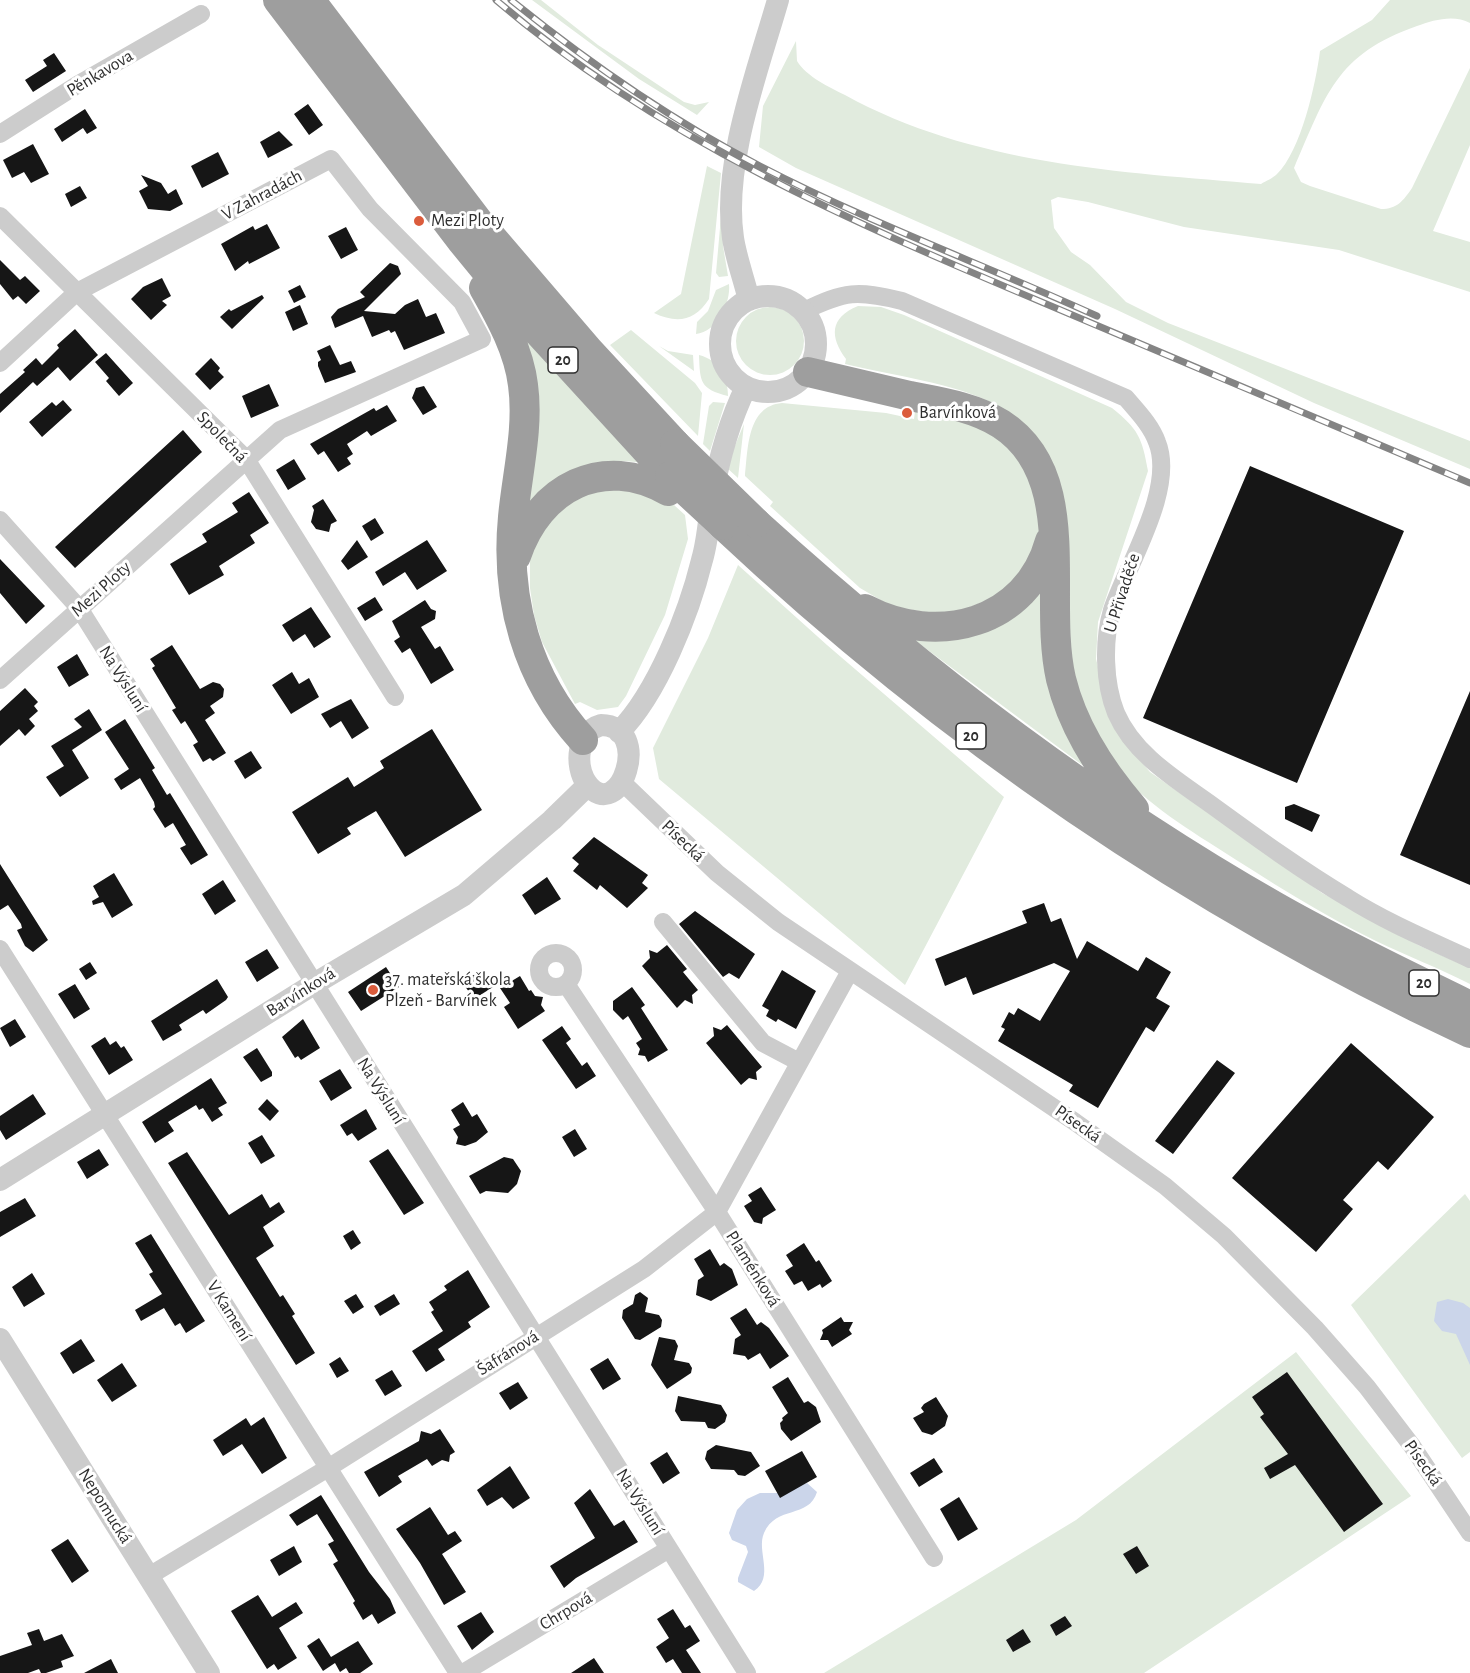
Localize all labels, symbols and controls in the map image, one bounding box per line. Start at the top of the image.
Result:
street label: Pěnkavova [63,45,137,101]
street label: V Zahradách [218,165,306,225]
place label: Mezi Ploty [431,210,504,232]
marker: Mezi Ploty [412,214,426,228]
road number: 20 [548,347,578,373]
place label: Barvínková [919,402,996,424]
marker: Barvínková [900,406,914,420]
street label: Společná [192,407,252,467]
street label: U Přivaděče [1099,551,1145,635]
street label: Mezi Ploty [67,557,135,621]
street label: Na Výsluní [94,642,152,716]
road number: 20 [956,723,986,749]
street label: Písecká [657,815,709,867]
street label: Barvínková [263,962,339,1022]
place label: 37. mateřská škola Plzeň - Barvínek [385,969,511,1012]
road number: 20 [1409,970,1439,996]
marker: 37. mateřská škola Plzeň - Barvínek [366,983,380,997]
street label: Na Výsluní [352,1054,410,1128]
street label: Písecká [1051,1100,1105,1148]
street label: Plaménková [721,1227,785,1311]
street label: V Kamení [202,1277,256,1345]
street label: Šafránová [473,1326,543,1380]
street label: Písecká [1399,1436,1447,1490]
street label: Nepomucká [73,1464,137,1548]
street label: Na Výsluní [611,1465,669,1539]
street label: Chrpová [536,1587,596,1635]

